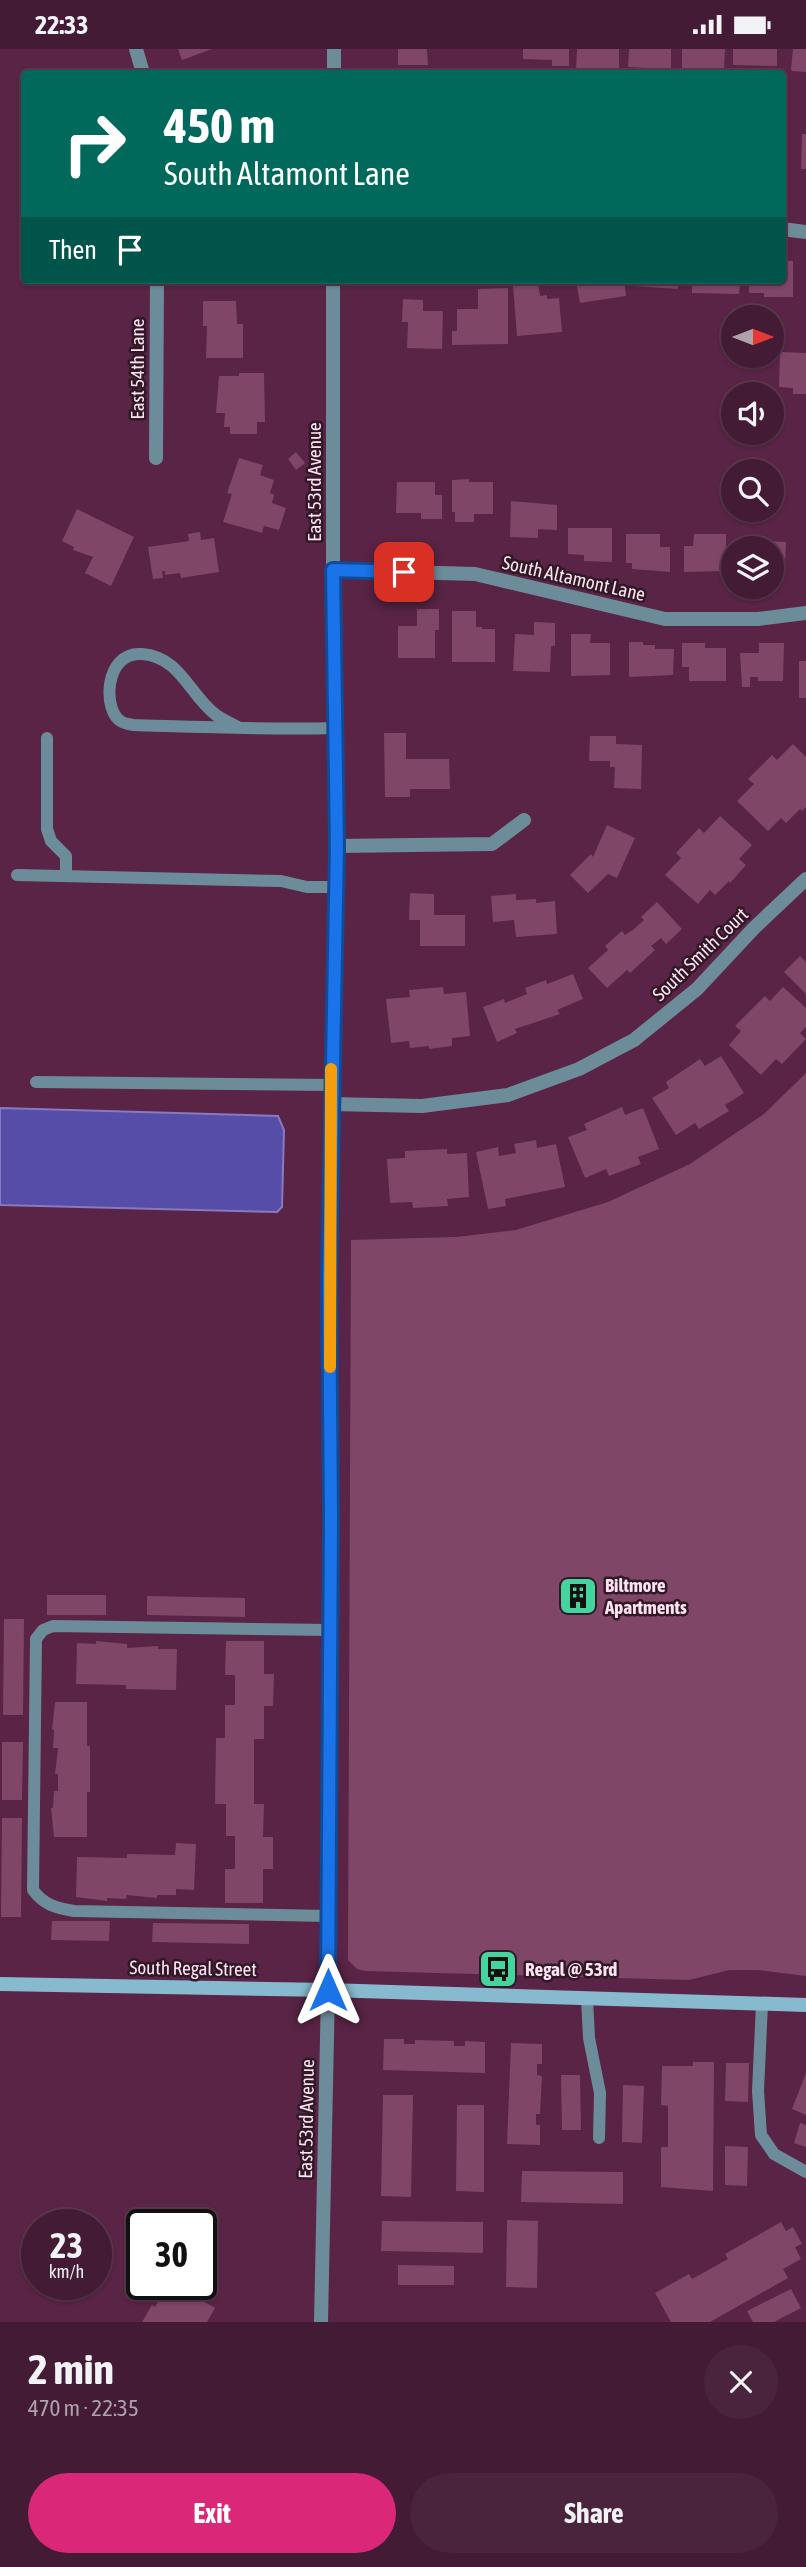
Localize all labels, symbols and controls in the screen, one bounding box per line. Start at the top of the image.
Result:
text: 22:33 [35,10,89,40]
text: 450 m [164,97,275,153]
icon: right [49,98,140,189]
text: South Altamont Lane [164,155,410,192]
icon: arrive [111,231,149,269]
text: Then [49,235,97,265]
north arrow [721,305,784,367]
map controls [721,305,784,599]
street label: East 54th Lane [126,319,148,419]
button: sound [721,382,784,445]
street label: East 53rd Avenue [303,422,325,542]
button: search [721,459,784,522]
button: layers [721,536,784,599]
pin [374,542,434,602]
street label: South Altamont Lane [500,551,648,605]
icon: arrive [385,553,423,591]
street label: South Smith Court [648,903,752,1005]
place label: Biltmore Apartments [604,1574,687,1618]
building icon: Biltmore Apartments [557,1575,599,1617]
bus stop icon: Regal @ 53rd [477,1948,519,1990]
position arrow [291,1953,365,2027]
street label: South Regal Street [129,1956,257,1980]
place label: Regal @ 53rd [525,1958,617,1980]
street label: East 53rd Avenue [294,2059,318,2179]
speed limit sign: 30 [126,2209,217,2300]
text: 23 [50,2225,83,2265]
text: km/h [49,2261,84,2282]
text: 2 min [28,2345,114,2393]
button: close [704,2345,778,2419]
text: 470 m · 22:35 [28,2395,139,2421]
button: Exit [28,2473,396,2553]
button: Share [410,2473,778,2553]

